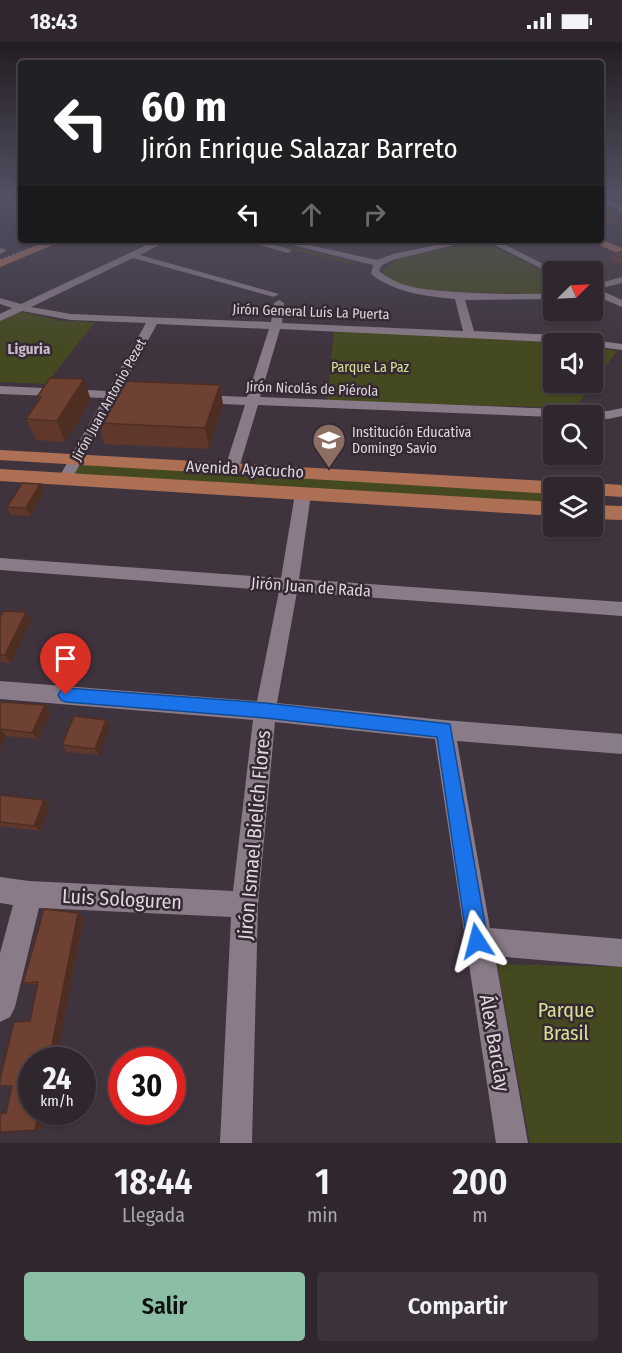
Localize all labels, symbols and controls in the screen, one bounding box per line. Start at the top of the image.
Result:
text: 18:43 [30,8,77,35]
text: 60 m [141,82,227,132]
icon: left [42,84,120,162]
text: Jirón Enrique Salazar Barreto [141,133,458,165]
icon: left [232,198,265,231]
icon: ahead [295,198,328,231]
icon: right [358,198,391,231]
north arrow [543,261,603,321]
map controls [543,261,603,537]
street label: Jirón General Luís La Puerta [232,301,390,323]
button: sound [543,333,603,393]
street label: Jirón Juan Antonio Pezet [68,336,150,464]
district label: Liguria [8,340,51,358]
park label: Parque La Paz [331,359,410,376]
street label: Jirón Nicolás de Piérola [246,378,379,400]
button: search [543,405,603,465]
school or university icon: Institución Educativa Domingo Savio [311,422,347,469]
place label: Institución Educativa Domingo Savio [352,424,472,457]
street label: Avenida Ayacucho [186,456,304,482]
button: layers [543,477,603,537]
street label: Jirón Juan de Rada [250,573,372,601]
pin [40,633,91,695]
icon: arrive [49,642,82,675]
street label: Jirón Ismael Bielich Flores [233,729,275,941]
street label: Luis Sologuren [61,884,183,914]
position arrow [445,909,509,973]
street label: Álex Barclay [475,993,515,1094]
park label: Parque Brasil [538,998,594,1045]
speed limit sign: 30 [108,1047,186,1125]
text: 24 [43,1061,71,1097]
text: km/h [40,1092,74,1110]
text: 18:44 [114,1160,193,1204]
text: 1 [315,1160,330,1204]
text: 200 [452,1160,508,1204]
text: Llegada [122,1203,185,1227]
text: min [307,1203,338,1227]
text: m [472,1203,488,1227]
button: Salir [24,1272,305,1341]
button: Compartir [317,1272,598,1341]

